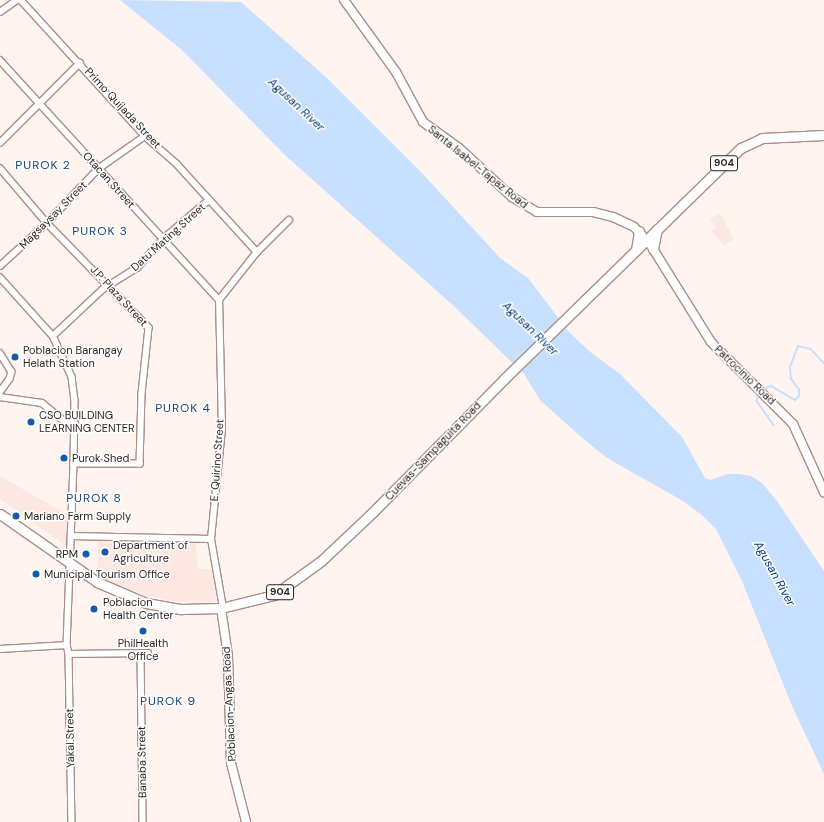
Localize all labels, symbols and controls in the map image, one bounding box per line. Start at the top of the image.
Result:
street label: Primo Quijada Street [82,65,164,151]
water label: Agusan River [265,75,327,135]
street label: Santa Isabel-Tapaz Road [425,123,531,211]
street label: Otacan Street [80,149,138,211]
road number: 904 [710,155,738,171]
district label: PUROK 2 [15,159,71,173]
street label: Magsaysay Street [16,178,90,252]
street label: Datu Mating Street [128,200,208,274]
district label: PUROK 3 [72,225,128,239]
street label: J.P. Plaza Street [88,263,150,329]
water label: Agusan River [499,299,561,359]
street label: Patrocinio Road [712,343,778,407]
place label: Poblacion Barangay Helath Station [23,344,123,370]
marker: Poblacion Barangay Helath Station [10,352,20,362]
street label: Cuevas-Sampaguita Road [382,399,484,503]
district label: PUROK 4 [155,402,211,416]
place label: CSO BUILDING LEARNING CENTER [39,409,135,435]
marker: CSO BUILDING LEARNING CENTER [26,417,36,427]
street label: E. Quirino Street [208,418,226,502]
place label: Purok Shed [72,451,129,465]
marker: Purok Shed [59,453,69,463]
district label: PUROK 8 [66,492,122,506]
place label: Mariano Farm Supply [24,509,131,523]
marker: Mariano Farm Supply [11,511,21,521]
place label: Department of Agriculture [113,539,188,565]
water label: Agusan River [750,539,798,609]
place label: RPM [56,547,78,561]
marker: Department of Agriculture [100,547,110,557]
marker: RPM [81,549,91,559]
place label: Municipal Tourism Office [44,567,170,581]
marker: Municipal Tourism Office [31,569,41,579]
road number: 904 [266,584,294,600]
place label: Poblacion Health Center [103,596,174,622]
marker: Poblacion Health Center [88,603,100,615]
marker: PhilHealth Office [138,626,148,636]
place label: PhilHealth Office [118,637,168,663]
street label: Poblacion-Angas Road [219,646,239,762]
district label: PUROK 9 [140,695,196,709]
street label: Yakal Street [63,708,77,768]
street label: Banaba Street [135,726,149,798]

